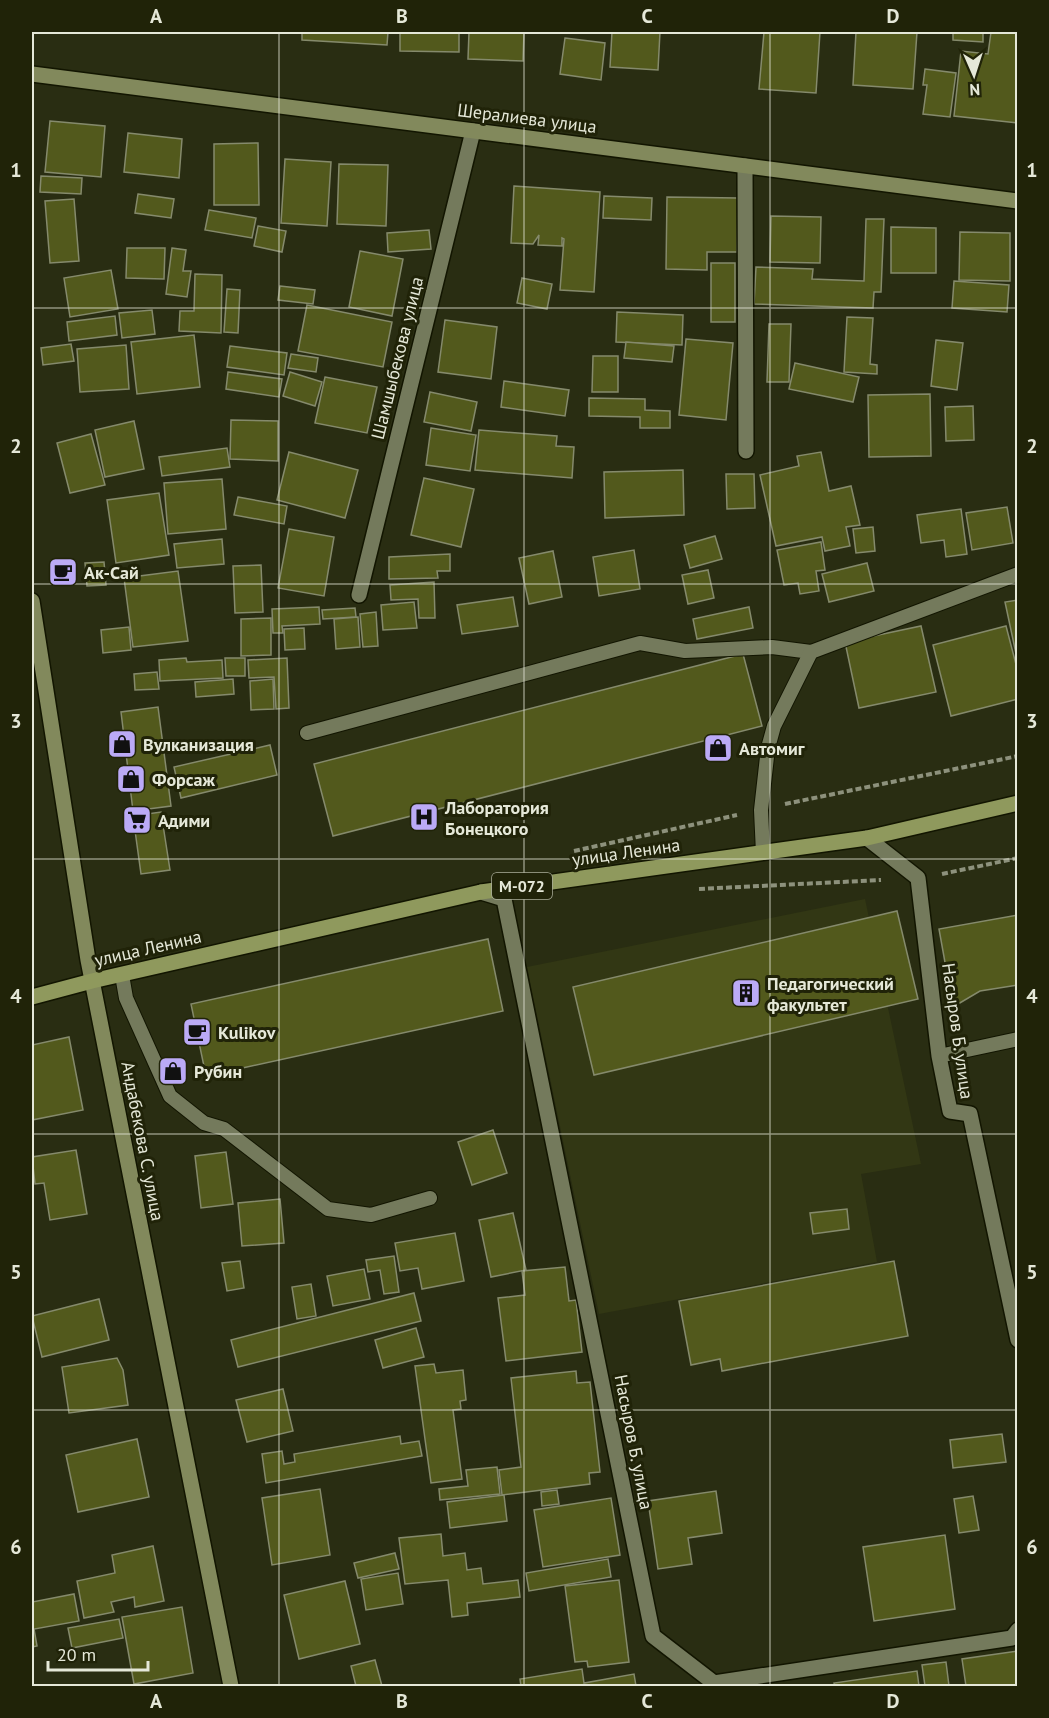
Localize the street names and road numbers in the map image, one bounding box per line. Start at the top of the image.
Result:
street label: Шералиева улица [456,98,598,138]
street label: Шамшыбекова улица [366,274,428,442]
street label: улица Ленина [570,833,682,871]
road number: М-072 [492,873,552,899]
street label: улица Ленина [92,925,204,971]
street label: Насыров Б. улица [937,961,979,1101]
street label: Андабекова С. улица [116,1059,170,1223]
street label: Насыров Б. улица [610,1372,658,1512]

